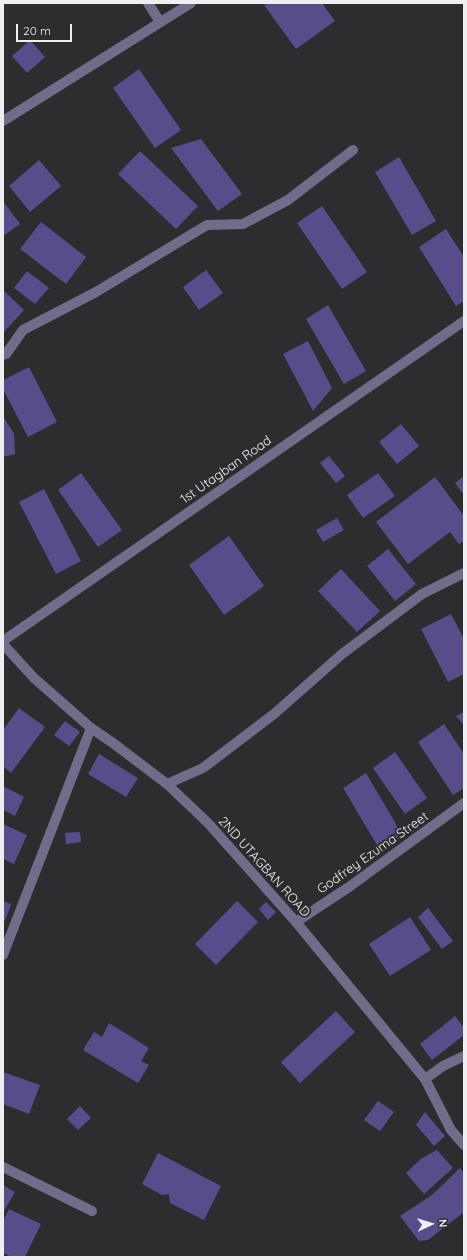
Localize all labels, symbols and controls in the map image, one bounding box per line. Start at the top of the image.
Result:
scale bar [18,16,74,42]
text: 20 m [23,23,51,38]
street label: 1st Utagban Road [177,433,275,507]
street label: Godfrey Ezuma Street [314,809,432,897]
street label: 2ND UTAGBAN ROAD [215,814,313,920]
north arrow [411,1204,451,1244]
text: N [436,1219,450,1228]

